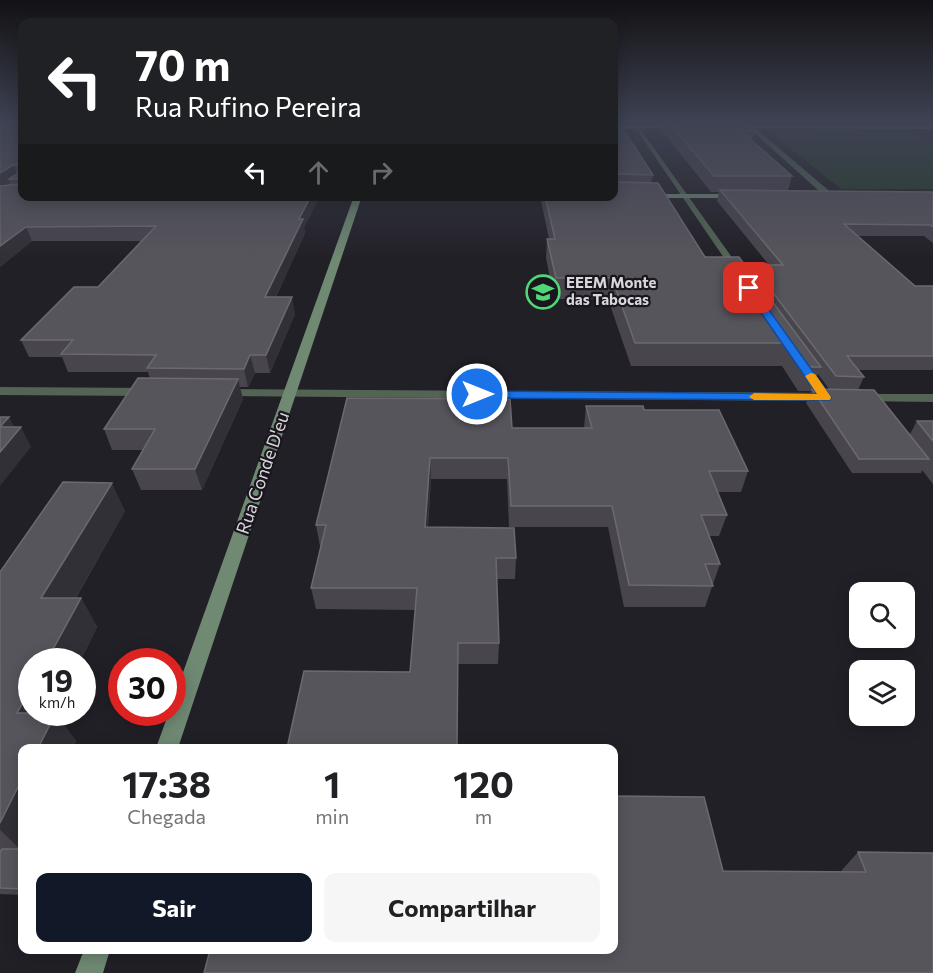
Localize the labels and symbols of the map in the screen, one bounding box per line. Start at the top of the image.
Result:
pin [723,262,774,313]
place label: EEEM Monte das Tabocas [566,273,656,308]
school or university icon: EEEM Monte das Tabocas [525,274,561,310]
position arrow [445,362,509,426]
street label: Rua Conde D'eu [231,409,293,537]
speed limit sign: 30 [108,648,186,726]

